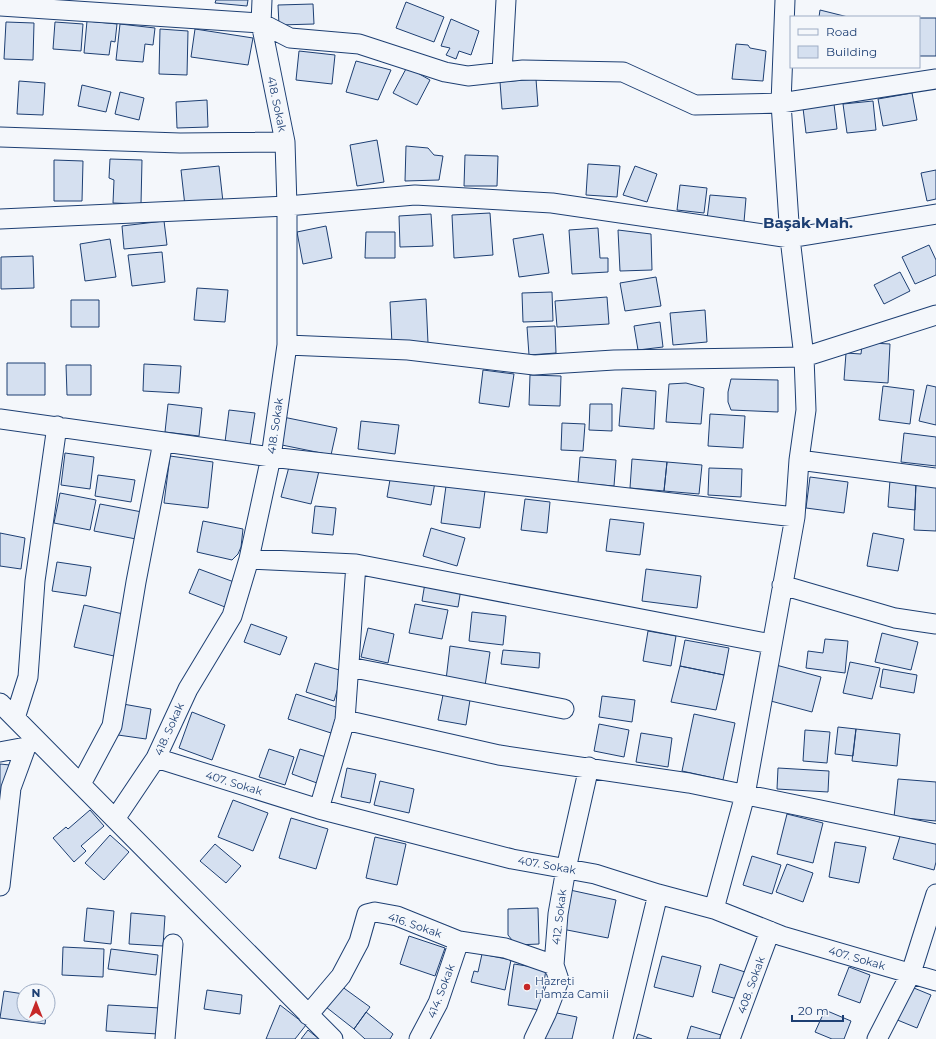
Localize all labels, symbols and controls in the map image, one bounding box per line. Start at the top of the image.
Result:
legend [790,16,920,68]
text: Road [826,24,857,39]
text: Building [826,44,877,59]
street label: 418. Sokak [264,75,290,133]
district label: Başak Mah. [763,213,853,232]
street label: 418. Sokak [264,397,286,455]
street label: 418. Sokak [151,700,187,758]
street label: 407. Sokak [204,768,265,798]
street label: 407. Sokak [517,853,578,877]
street label: 412. Sokak [549,888,569,946]
street label: 416. Sokak [386,909,444,941]
street label: 407. Sokak [827,943,888,973]
street label: 408. Sokak [734,954,768,1016]
street label: 414. Sokak [424,962,458,1020]
place label: Hazreti Hamza Camii [535,974,609,1001]
marker: Hazreti Hamza Camii [522,982,532,992]
north arrow [16,983,56,1023]
text: N [32,986,40,1000]
scale bar [792,997,843,1023]
text: 20 m [798,1003,829,1018]

